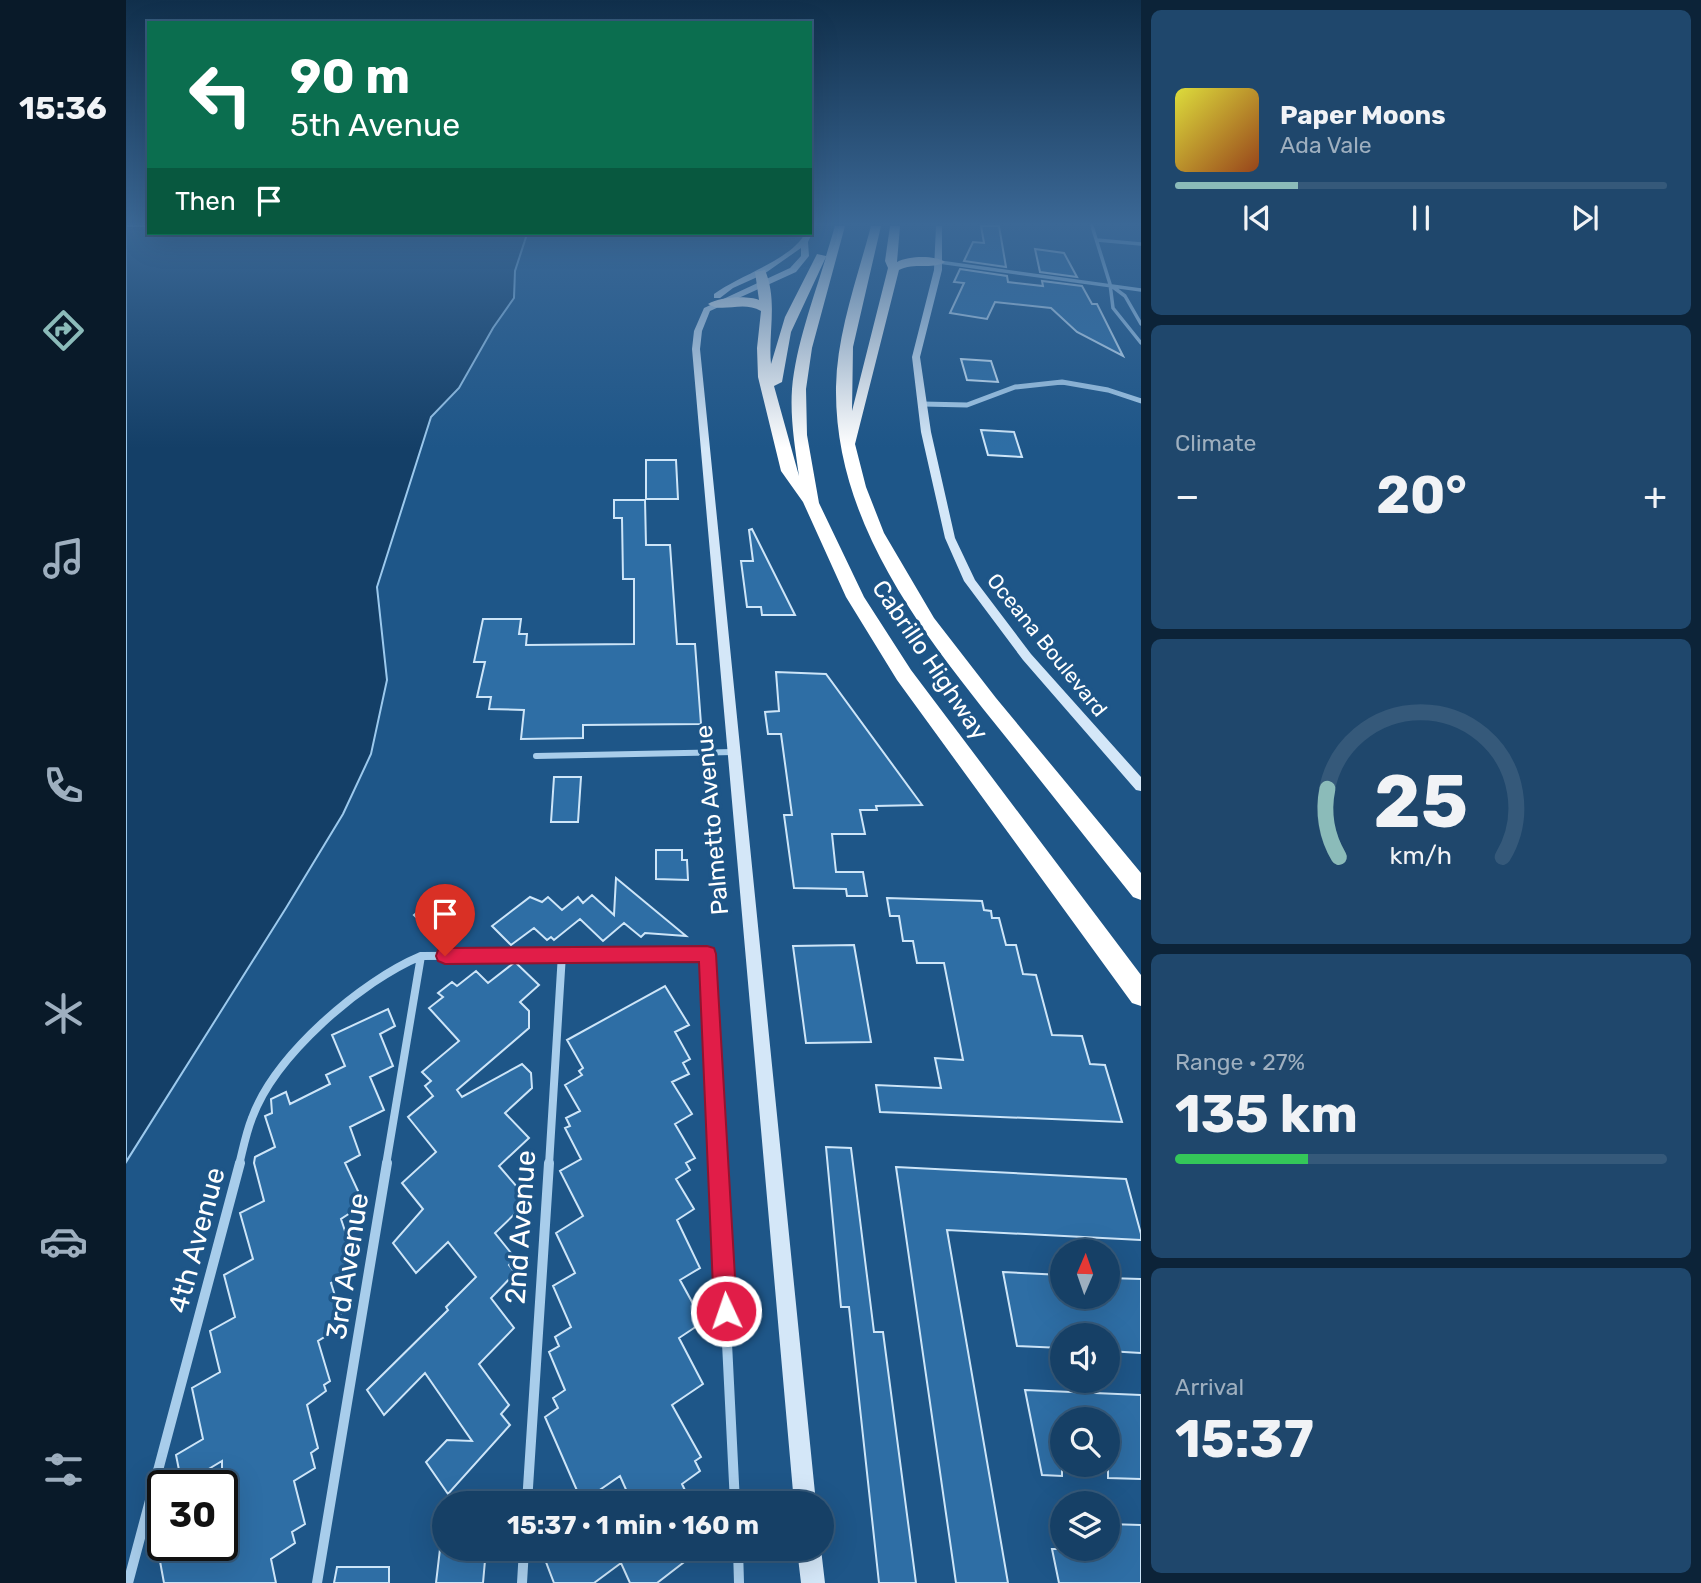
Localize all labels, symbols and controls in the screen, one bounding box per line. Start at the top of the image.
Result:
text: 90 m [290,47,410,105]
icon: left [175,49,266,140]
text: 15:36 [19,89,107,127]
text: Paper Moons [1280,100,1446,131]
text: 5th Avenue [290,106,460,144]
text: Ada Vale [1280,131,1372,159]
icon: arrive [250,182,288,220]
text: Then [175,186,236,217]
icon: previous [1238,199,1276,237]
icon: pause [1402,199,1440,237]
icon: next [1566,199,1604,237]
icon: directions [39,306,88,355]
text: Climate [1175,429,1256,457]
text: 20° [1376,464,1467,526]
text: − [1175,473,1200,519]
text: + [1643,473,1667,519]
icon: music [39,534,88,583]
street label: Oceana Boulevard [982,568,1113,721]
street label: Cabrillo Highway [866,575,994,745]
street label: Palmetto Avenue [690,724,734,916]
text: 25 [1374,760,1468,846]
icon: phone [39,761,88,810]
text: km/h [1390,841,1452,870]
pin [415,884,475,956]
icon: arrive [426,895,464,933]
icon: climate [39,989,88,1038]
text: Range · 27% [1175,1048,1305,1076]
text: 135 km [1175,1083,1358,1145]
street label: 2nd Avenue [499,1149,542,1305]
street label: 4th Avenue [161,1164,232,1317]
street label: 3rd Avenue [320,1190,375,1342]
icon: car [39,1217,88,1266]
north arrow [1050,1239,1120,1309]
map controls [1050,1239,1120,1561]
position arrow [689,1274,763,1348]
button: sound [1050,1323,1120,1393]
text: Arrival [1175,1373,1244,1401]
button: search [1050,1407,1120,1477]
text: 15:37 [1175,1408,1314,1470]
icon: filters [39,1445,88,1494]
speed limit sign: 30 [147,1470,238,1561]
button: layers [1050,1491,1120,1561]
text: 15:37 · 1 min · 160 m [507,1510,759,1541]

